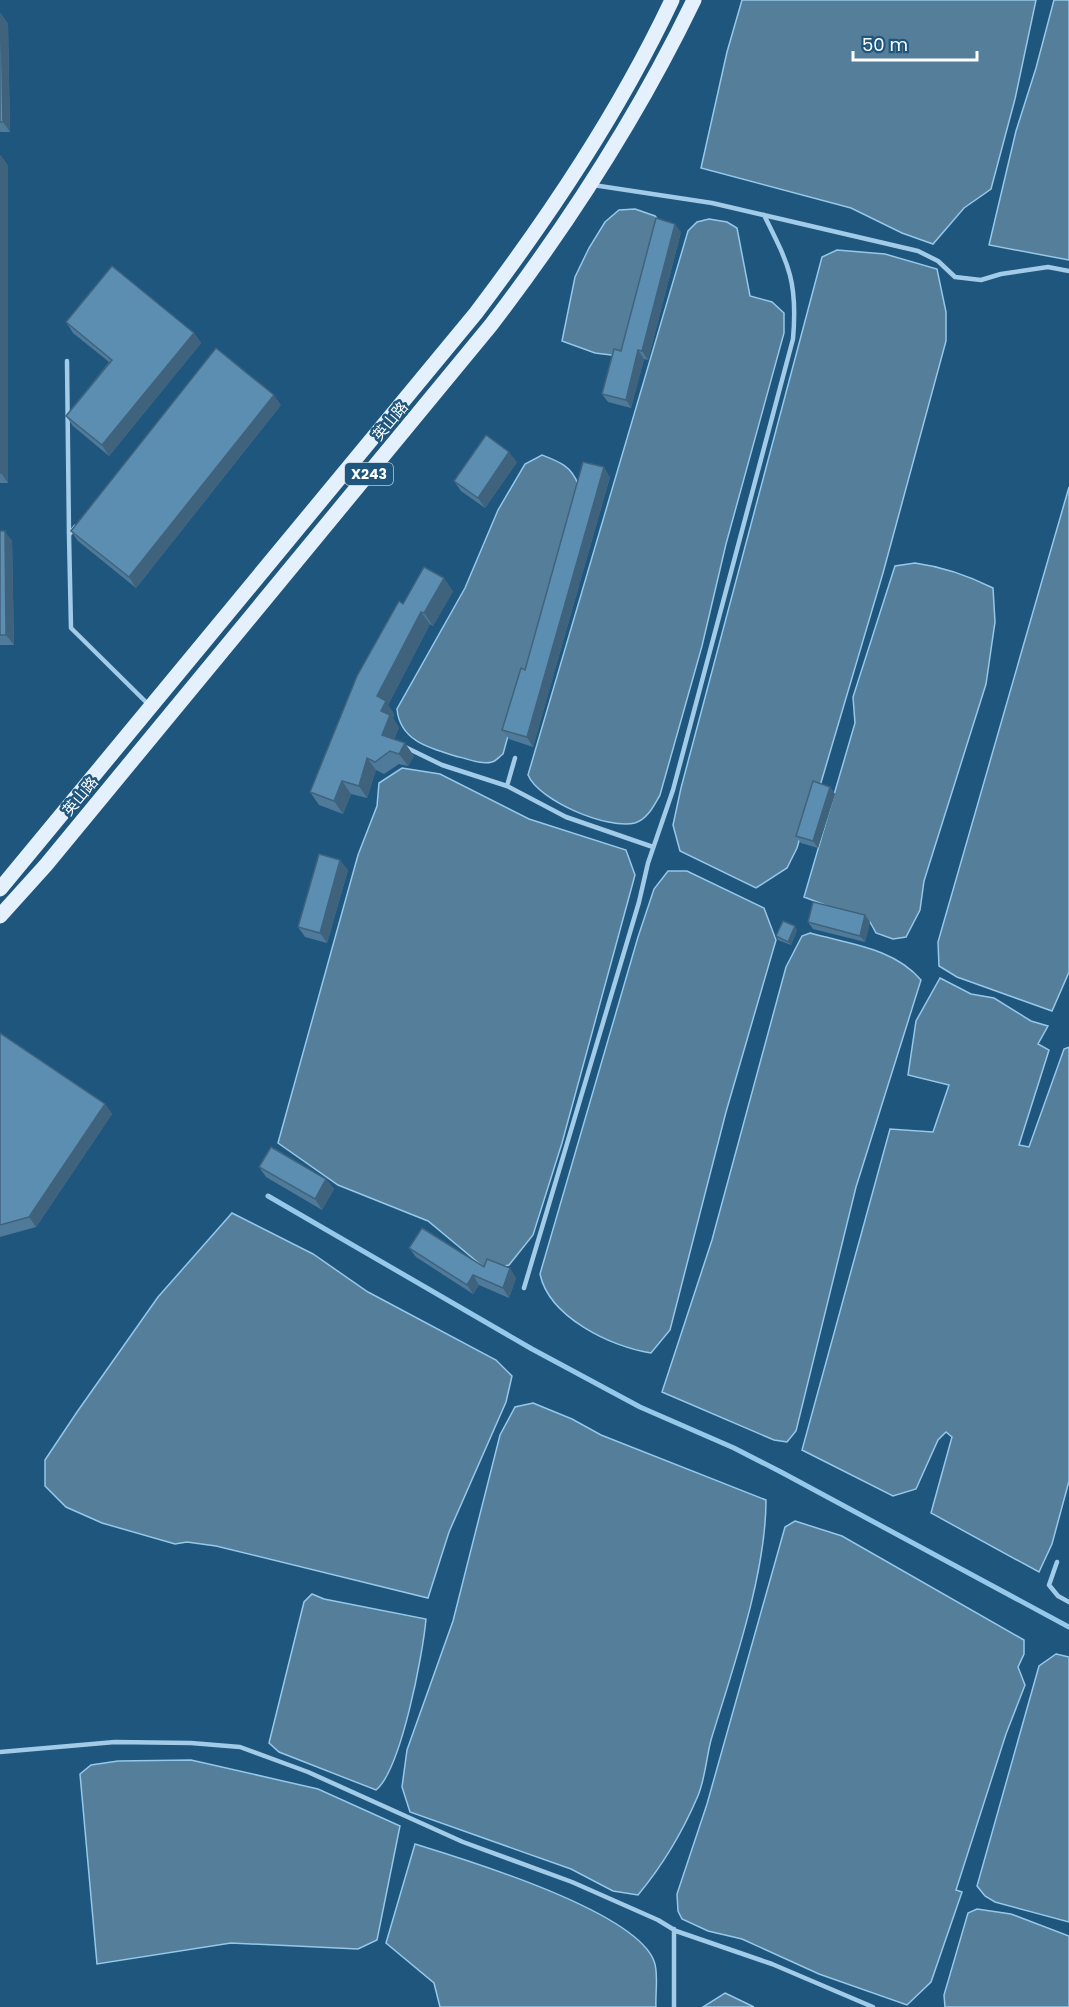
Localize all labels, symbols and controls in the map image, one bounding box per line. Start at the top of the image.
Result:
scale bar [853,24,978,62]
text: 50 m [862,32,908,57]
street label: 英山路 [367,397,413,445]
road number: X243 [345,463,393,485]
street label: 英山路 [57,772,103,820]

